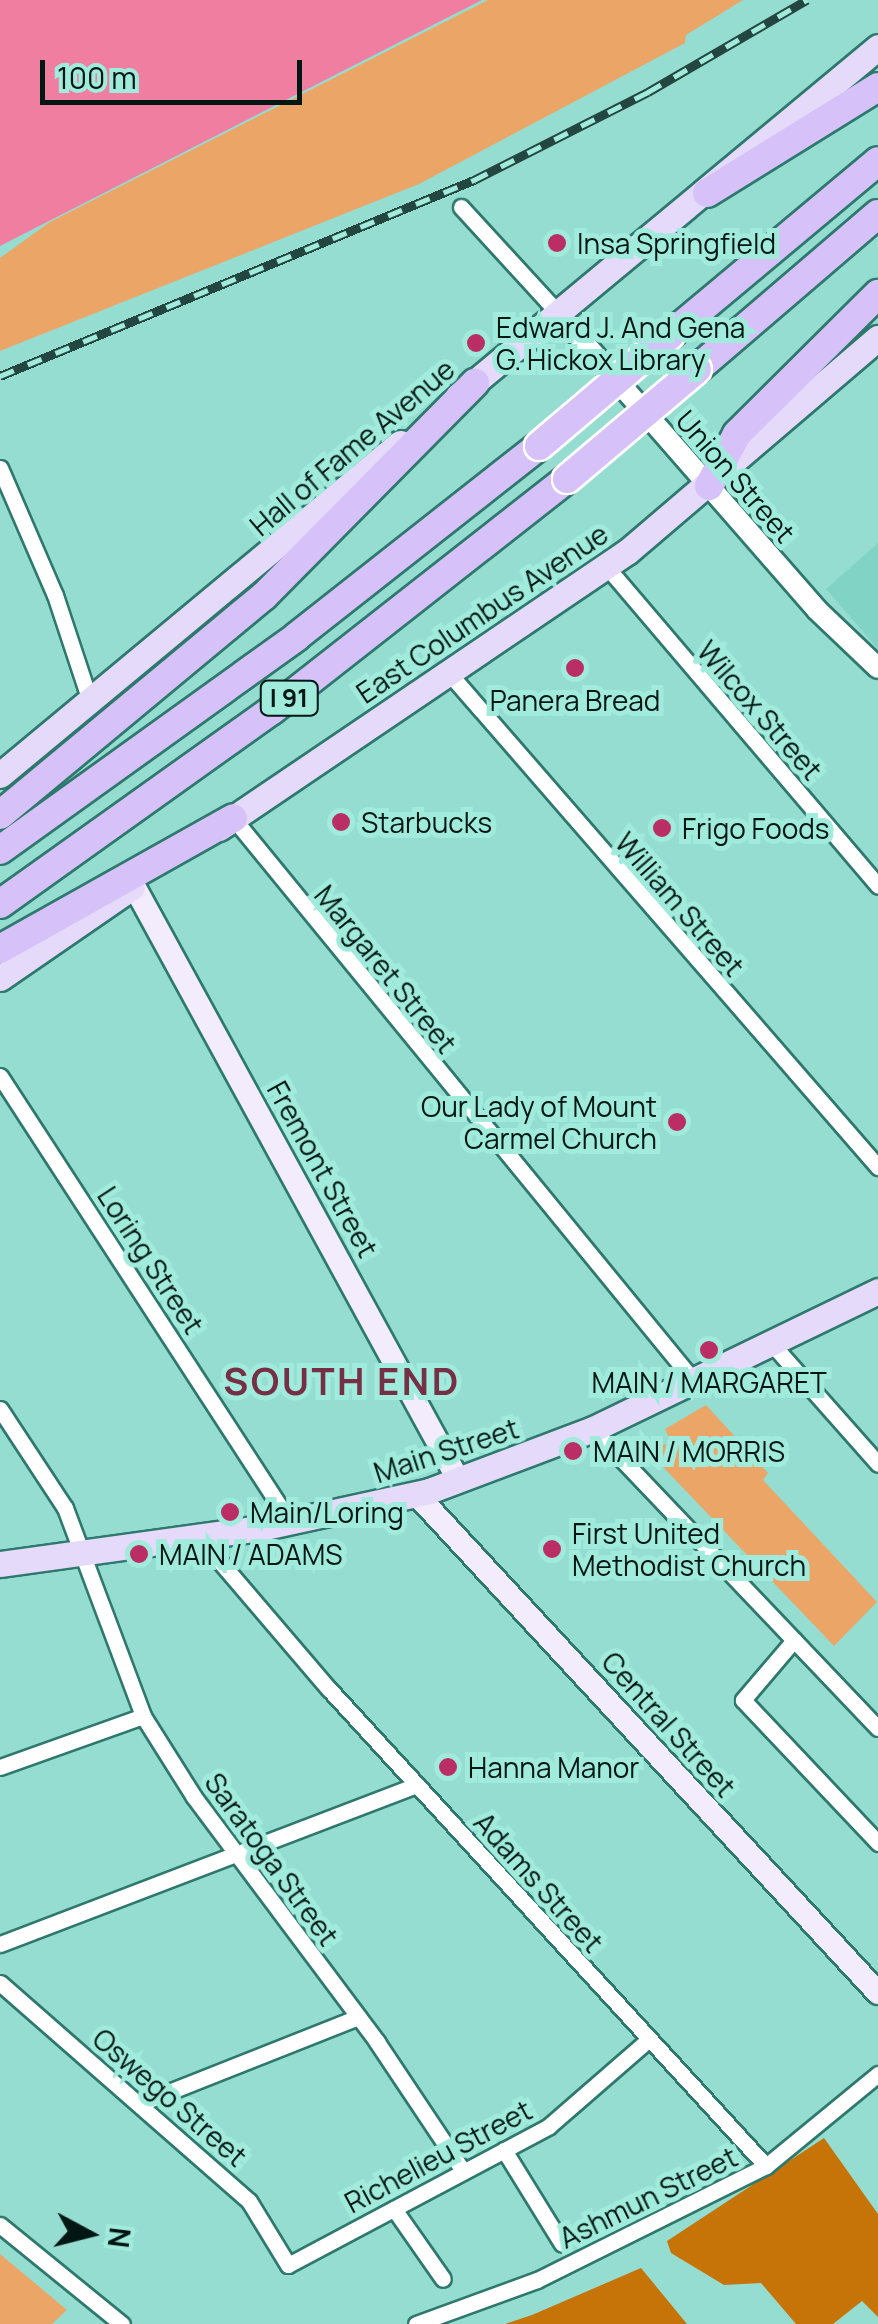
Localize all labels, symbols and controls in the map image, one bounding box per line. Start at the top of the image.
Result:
scale bar [45,40,308,102]
text: 100 m [57,57,137,98]
place label: Insa Springfield [577,226,776,260]
marker: Insa Springfield [546,232,568,254]
place label: Edward J. And Gena G. Hickox Library [496,310,745,376]
marker: Edward J. And Gena G. Hickox Library [465,332,487,354]
street label: Hall of Fame Avenue [243,352,461,542]
street label: Union Street [670,403,802,549]
street label: East Columbus Avenue [350,516,614,710]
street label: Wilcox Street [691,634,829,786]
marker: Panera Bread [564,657,586,679]
road number: I 91 [259,678,319,718]
place label: Panera Bread [490,683,660,717]
place label: Starbucks [361,805,492,839]
marker: Starbucks [330,811,352,833]
place label: Frigo Foods [682,811,830,845]
marker: Frigo Foods [651,817,673,839]
street label: William Street [609,825,751,983]
street label: Margaret Street [308,878,464,1060]
street label: Fremont Street [261,1075,385,1263]
place label: Our Lady of Mount Carmel Church [421,1089,657,1155]
marker: Our Lady of Mount Carmel Church [666,1111,688,1133]
street label: Loring Street [91,1180,211,1340]
marker: MAIN / MARGARET [698,1339,720,1361]
district label: SOUTH END [223,1358,461,1404]
place label: MAIN / MARGARET [591,1365,827,1399]
street label: Main Street [369,1411,523,1489]
place label: MAIN / MORRIS [593,1434,785,1468]
marker: MAIN / MORRIS [562,1440,584,1462]
place label: Main/Loring [250,1495,404,1529]
marker: Main/Loring [219,1501,241,1523]
place label: First United Methodist Church [572,1516,806,1582]
place label: MAIN / ADAMS [159,1537,343,1571]
marker: First United Methodist Church [541,1538,563,1560]
marker: MAIN / ADAMS [128,1543,150,1565]
street label: Central Street [595,1645,743,1803]
place label: Hanna Manor [468,1750,639,1784]
marker: Hanna Manor [437,1756,459,1778]
street label: Saratoga Street [198,1766,346,1952]
street label: Adams Street [468,1805,610,1959]
street label: Oswego Street [86,2021,254,2173]
street label: Richelieu Street [339,2093,537,2219]
street label: Ashmun Street [553,2139,743,2255]
north arrow [40,2184,140,2284]
text: N [100,2225,140,2250]

